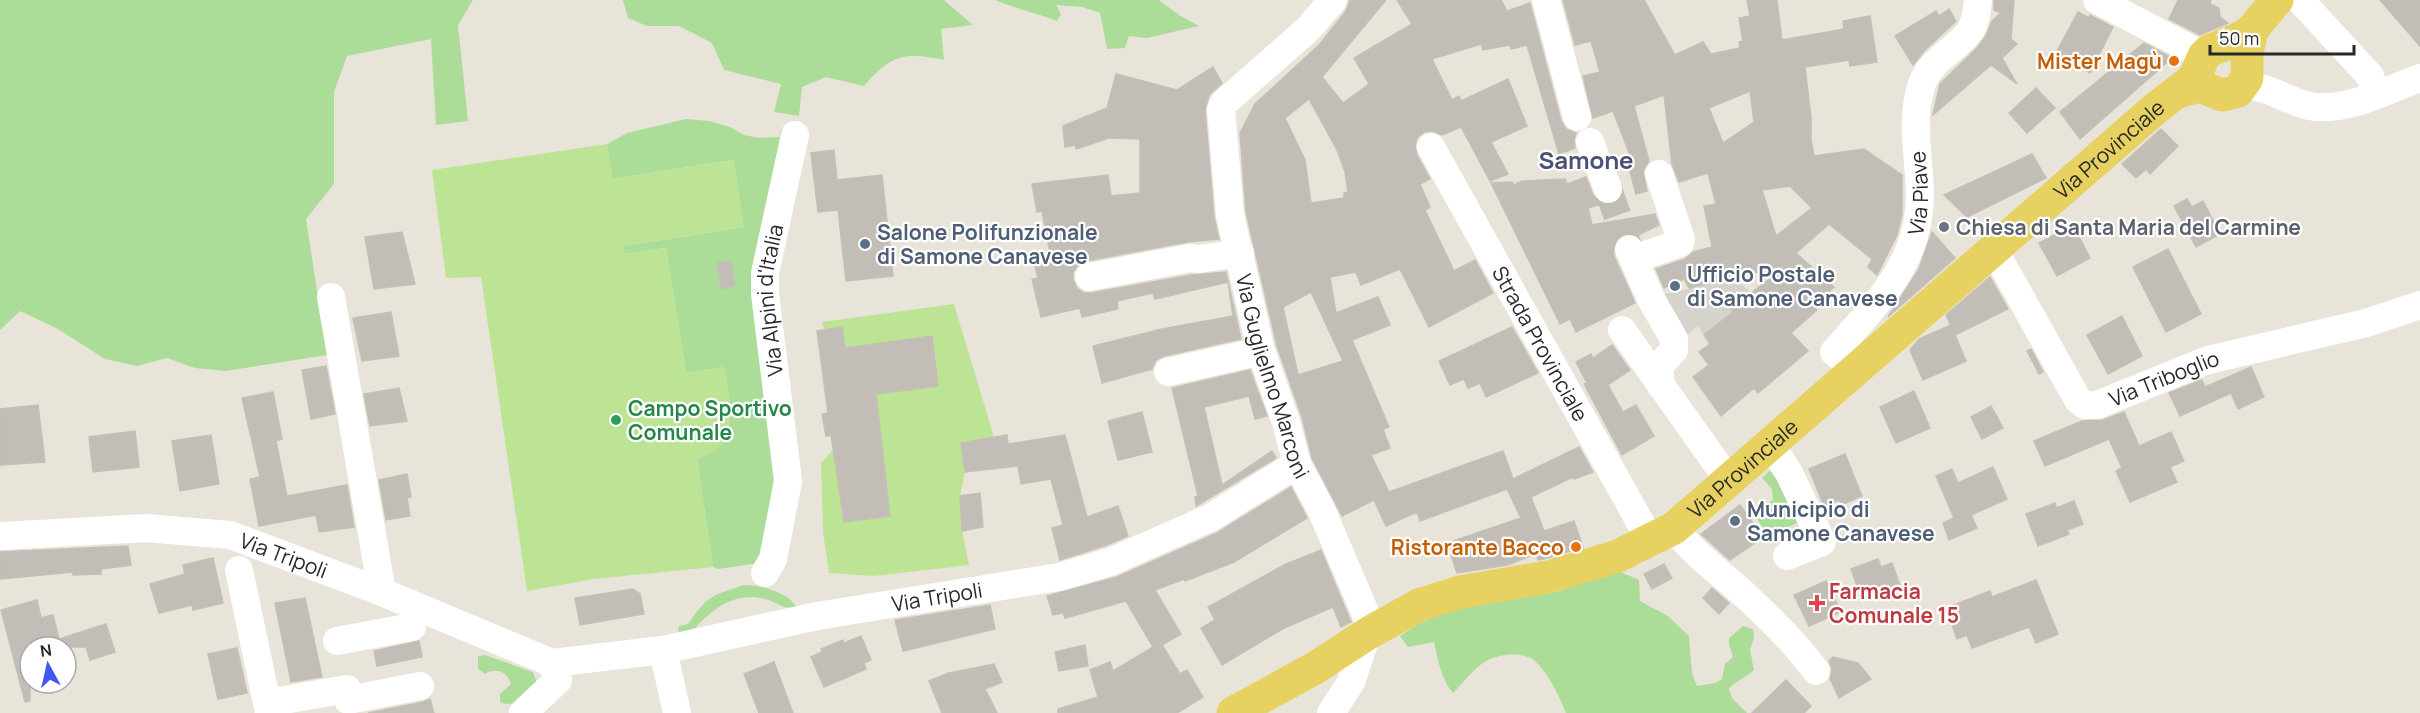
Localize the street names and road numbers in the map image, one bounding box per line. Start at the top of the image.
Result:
street label: Via Provinciale [2048,93,2170,205]
street label: Via Piave [1901,150,1934,238]
street label: Via Alpini d'Italia [751,221,789,378]
street label: Strada Provinciale [1486,261,1595,426]
street label: Via Guglielmo Marconi [1230,271,1316,483]
street label: Via Triboglio [2105,344,2222,413]
street label: Via Provinciale [1681,412,1804,524]
street label: Via Tripoli [236,526,332,584]
street label: Via Tripoli [889,576,984,618]

